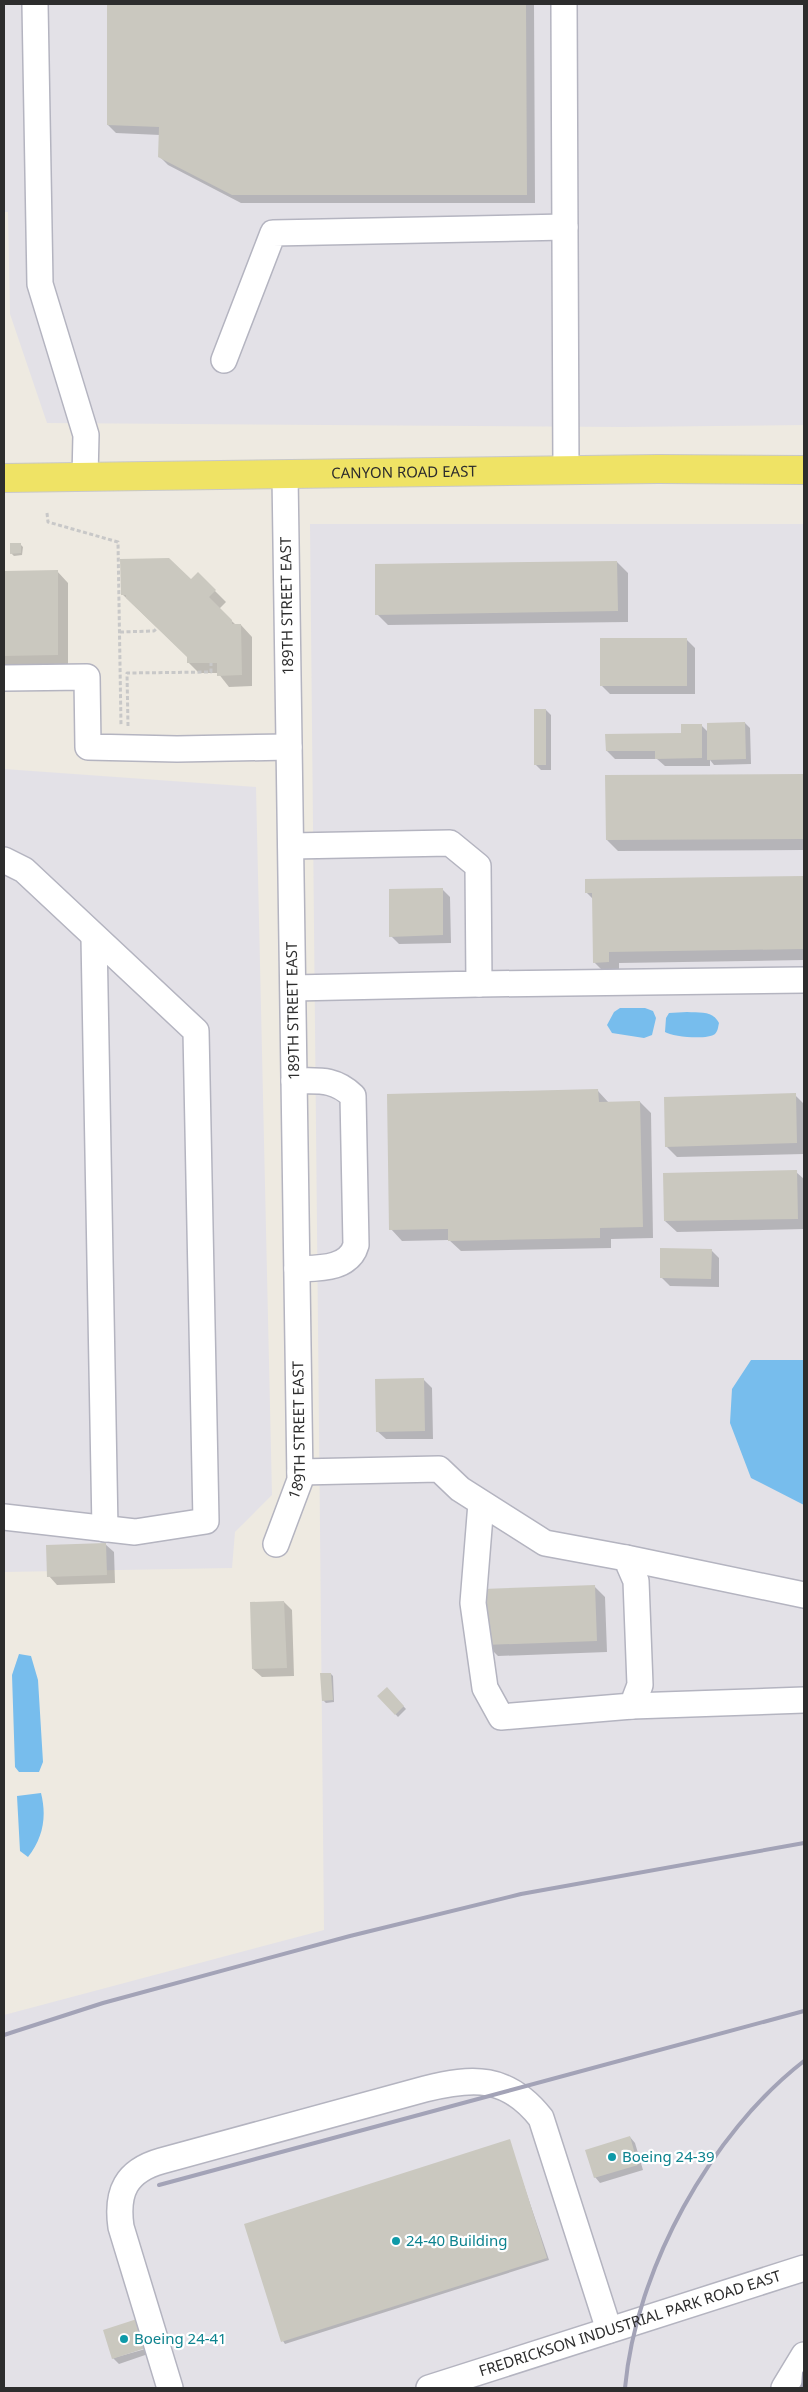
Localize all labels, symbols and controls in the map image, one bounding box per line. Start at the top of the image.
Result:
street label: CANYON ROAD EAST [331,460,477,482]
street label: 189TH STREET EAST [275,536,297,675]
street label: 189TH STREET EAST [281,941,303,1080]
street label: 189TH STREET EAST [283,1360,309,1502]
place label: Boeing 24-39 [622,2146,715,2166]
marker: Boeing 24-39 [606,2151,618,2163]
place label: 24-40 Building [406,2230,507,2250]
marker: 24-40 Building [390,2235,402,2247]
street label: FREDRICKSON INDUSTRIAL PARK ROAD EAST [476,2265,784,2380]
place label: Boeing 24-41 [134,2328,227,2348]
marker: Boeing 24-41 [118,2333,130,2345]

